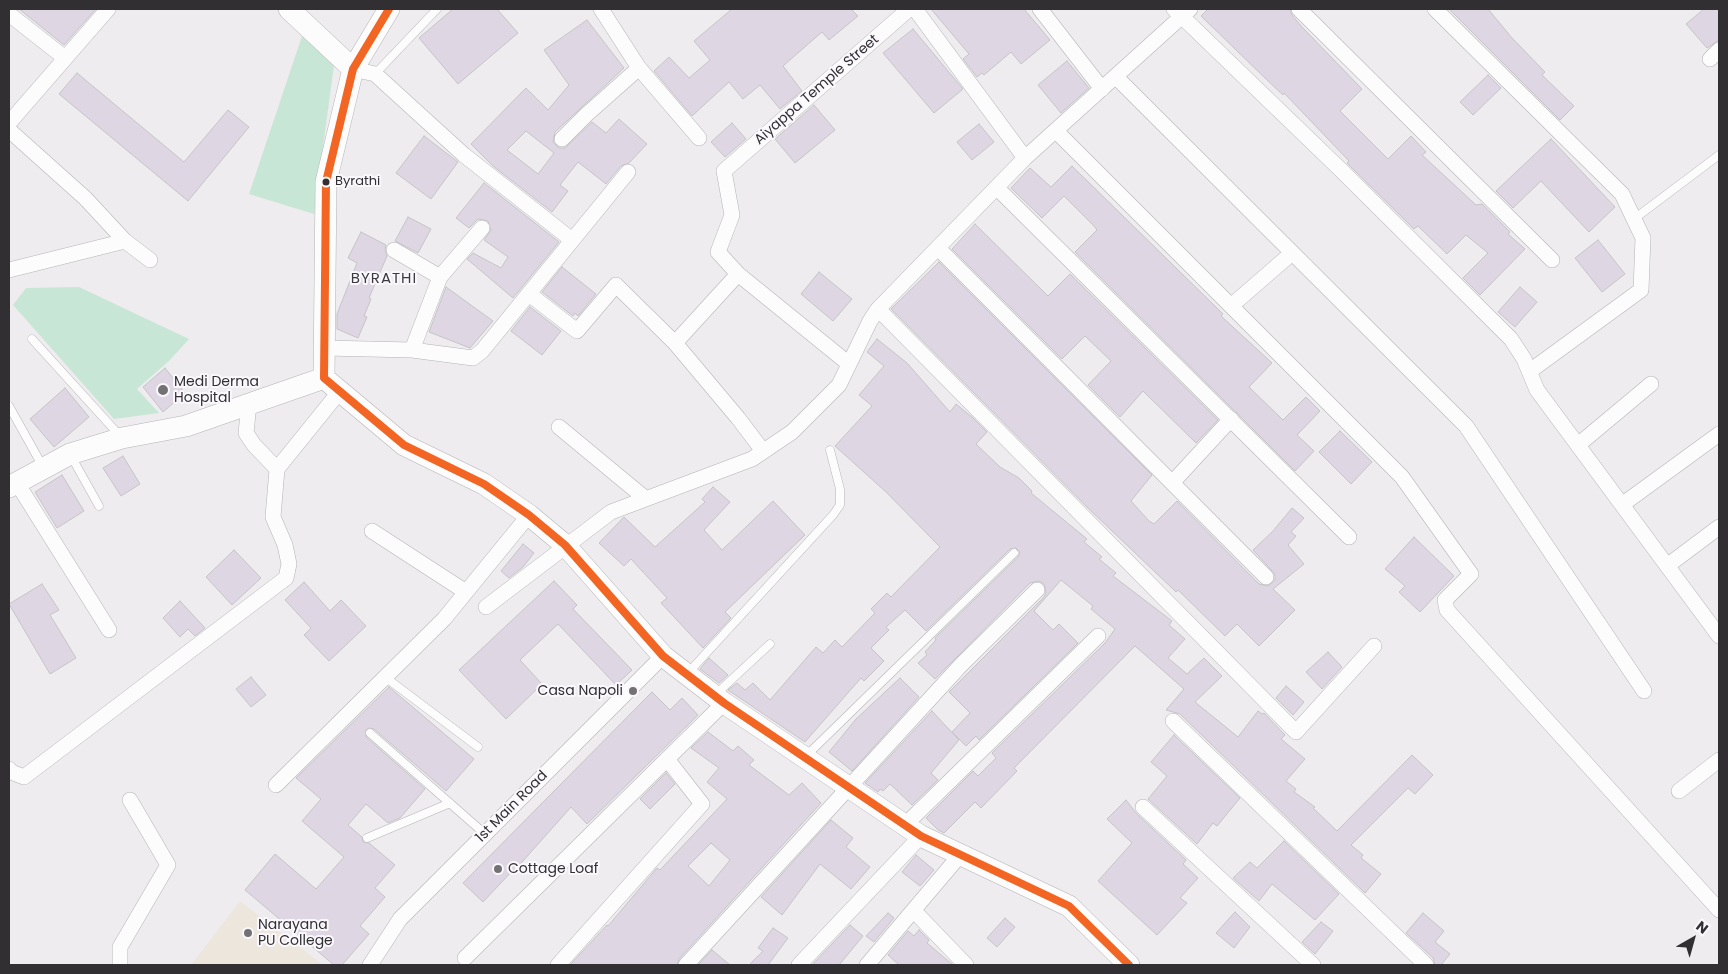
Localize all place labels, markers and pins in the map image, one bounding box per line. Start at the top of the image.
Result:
place label: Byrathi [335,174,380,190]
marker: Byrathi [321,177,331,187]
place label: Medi Derma Hospital [174,374,259,407]
marker: Medi Derma Hospital [156,383,170,397]
place label: Casa Napoli [538,683,623,699]
marker: Casa Napoli [627,685,639,697]
place label: Cottage Loaf [508,861,598,877]
marker: Cottage Loaf [492,863,504,875]
place label: Narayana PU College [258,917,333,950]
marker: Narayana PU College [242,927,254,939]

